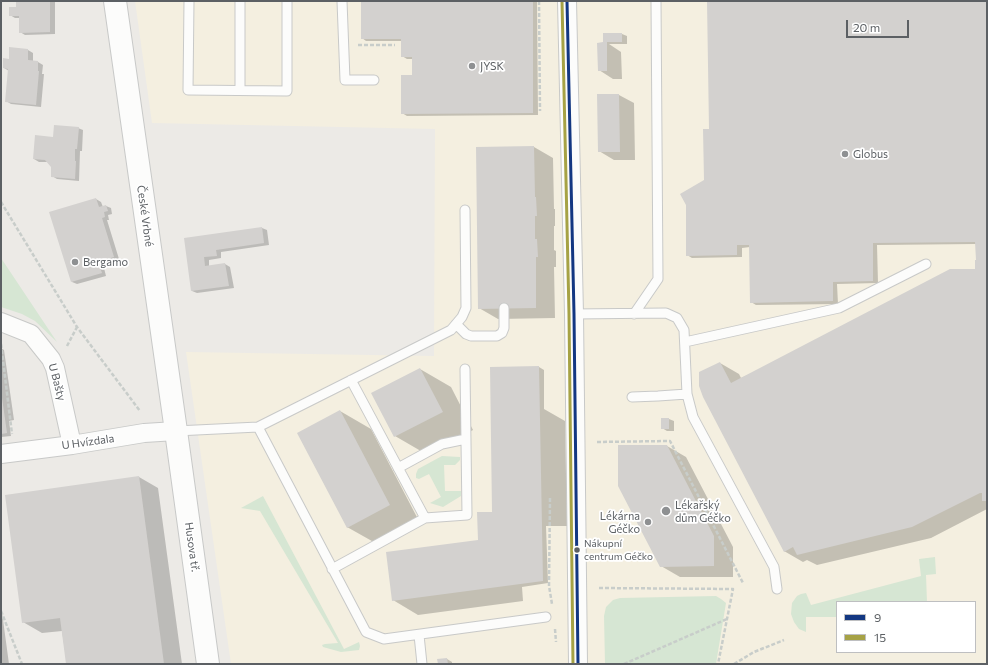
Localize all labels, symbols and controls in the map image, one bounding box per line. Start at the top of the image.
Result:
scale bar [848,12,911,38]
text: 20 m [853,20,880,34]
place label: JYSK [480,59,504,73]
marker: JYSK [467,61,477,71]
place label: Globus [853,147,888,161]
marker: Globus [840,149,850,159]
street label: České Vrbné [134,184,156,248]
place label: Bergamo [83,255,128,269]
marker: Bergamo [70,257,80,267]
street label: U Bašty [46,362,68,402]
street label: U Hvízdala [61,432,115,452]
place label: Lékařský dům Géčko [675,498,731,524]
marker: Lékařský dům Géčko [660,505,672,517]
place label: Lékárna Géčko [600,509,640,535]
marker: Lékárna Géčko [643,517,653,527]
street label: Husova tř. [182,521,202,573]
place label: Nákupní centrum Géčko [584,538,653,562]
marker: Nákupní centrum Géčko [572,545,582,555]
legend [836,601,976,653]
text: 9 [874,610,881,624]
text: 15 [874,630,886,644]

